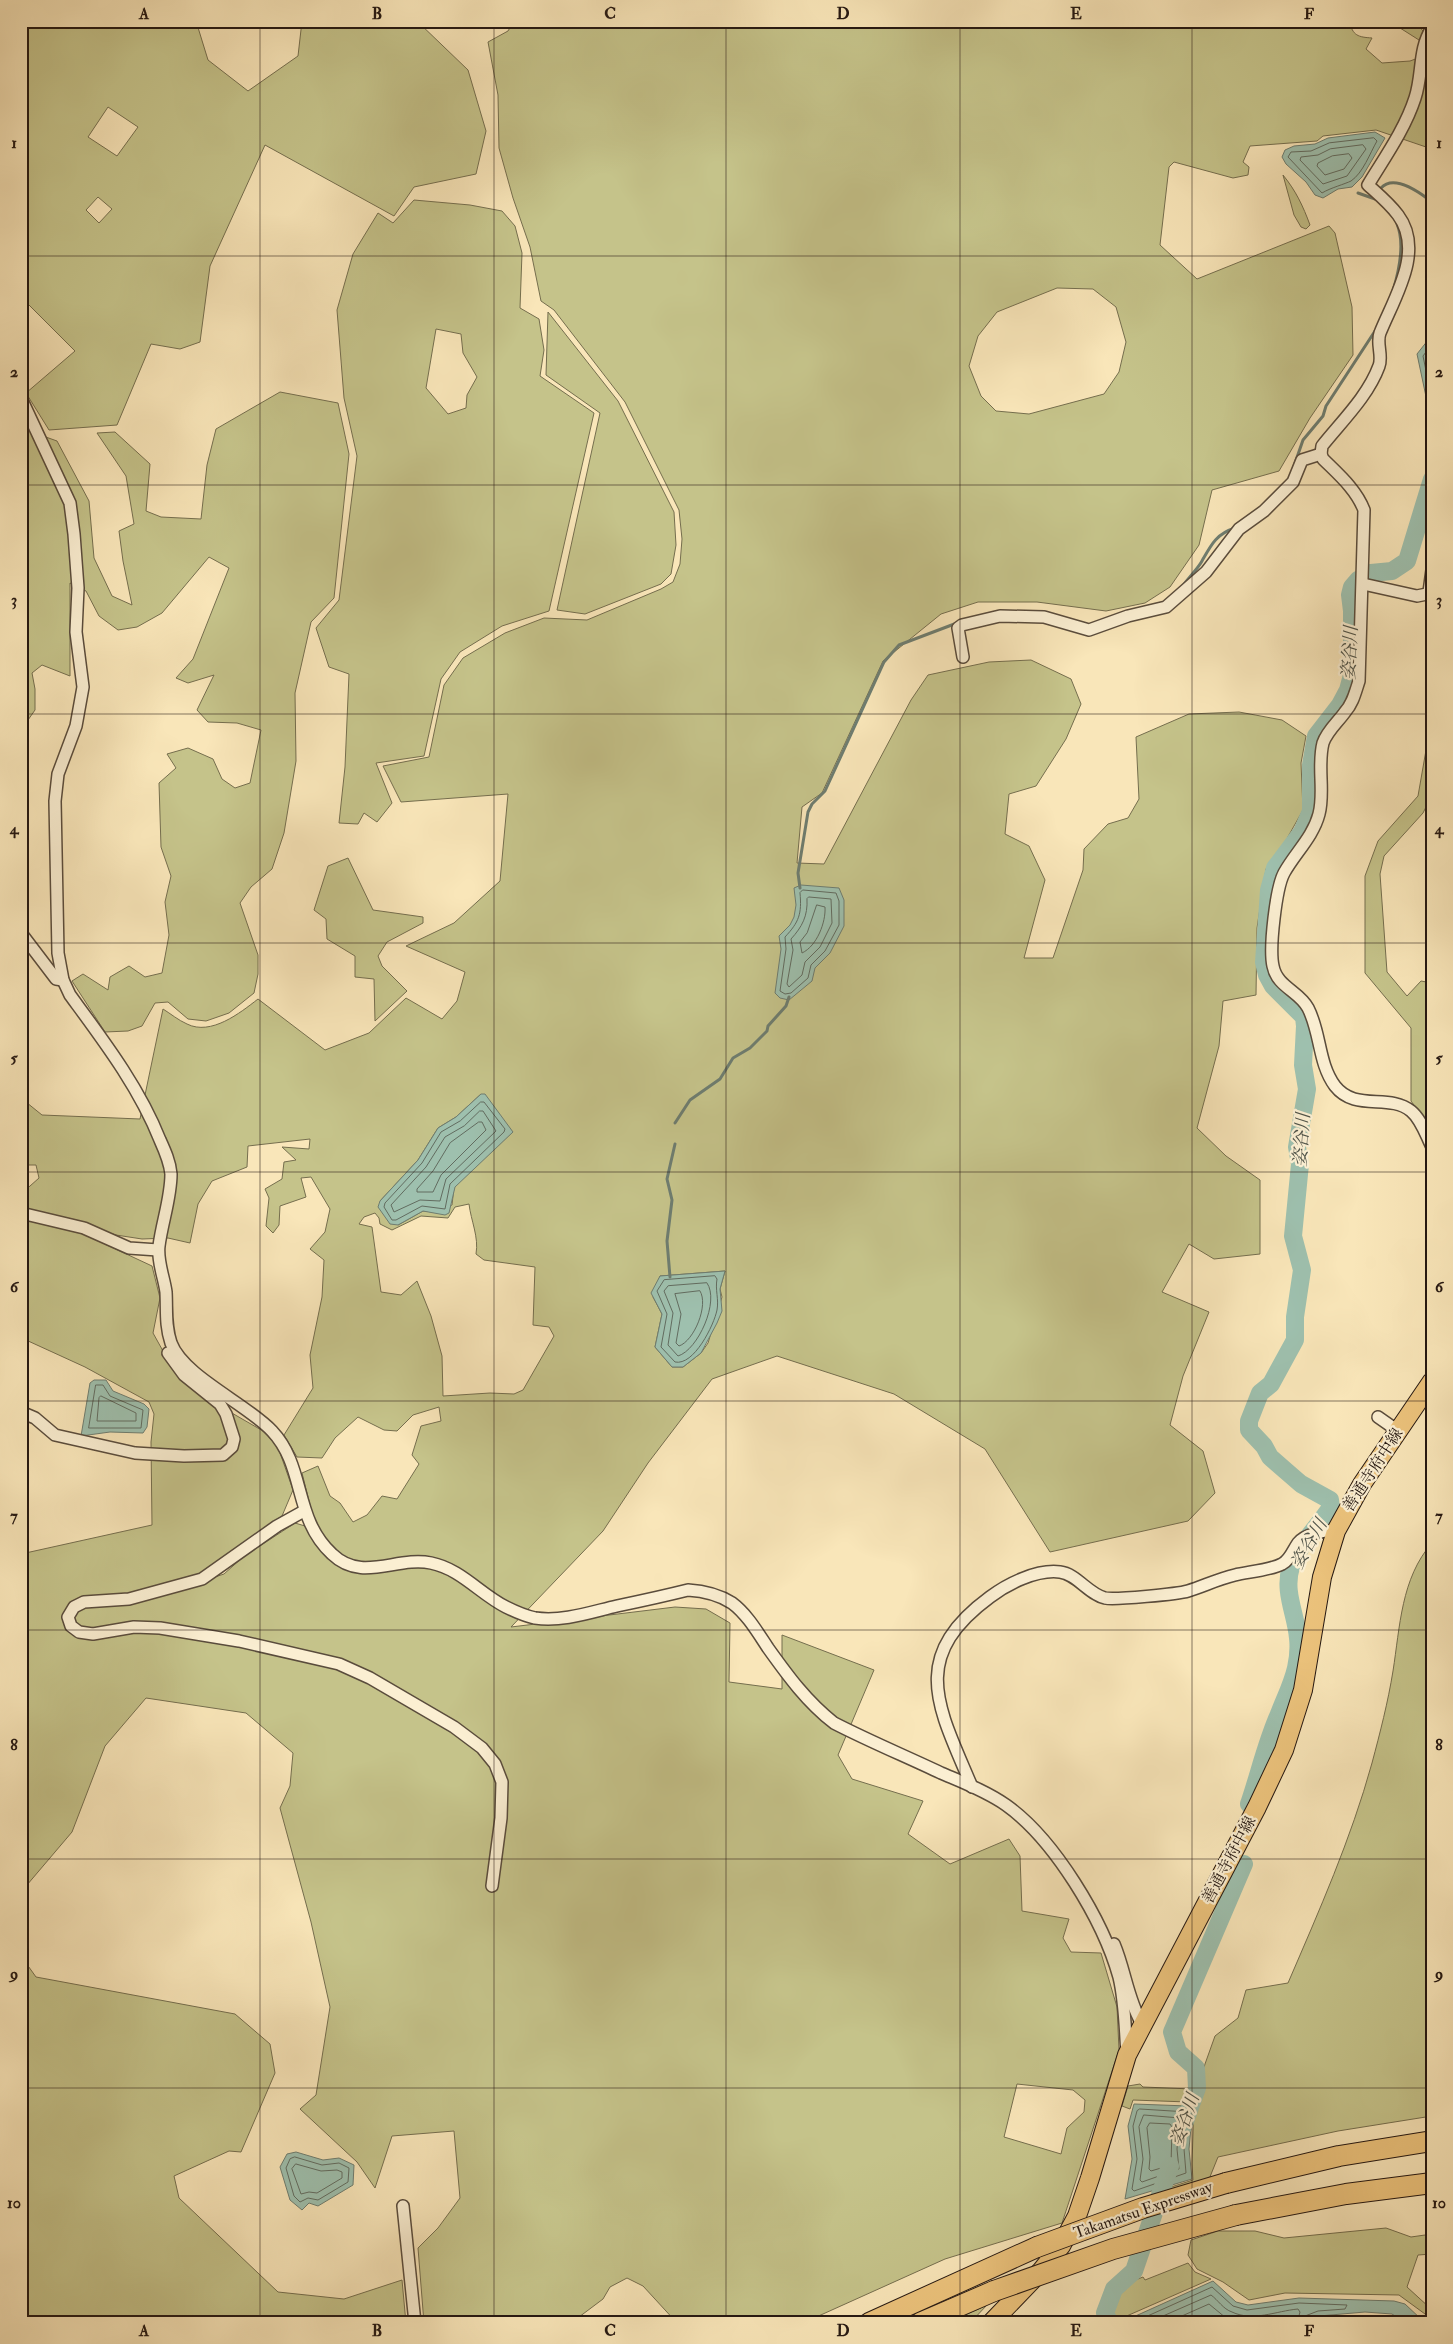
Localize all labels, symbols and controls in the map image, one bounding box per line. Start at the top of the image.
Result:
text: A [138,4,150,24]
text: B [372,4,382,24]
text: C [604,4,616,24]
text: D [836,4,850,24]
text: E [1070,4,1082,24]
text: F [1304,4,1314,24]
text: 1 [11,133,17,153]
text: 1 [1436,133,1442,153]
text: 2 [10,362,18,382]
text: 2 [1435,362,1443,382]
text: 3 [11,590,17,610]
text: 3 [1436,590,1442,610]
water label: 姿谷川 [1337,623,1363,681]
text: 4 [9,819,20,839]
text: 4 [1434,819,1445,839]
text: 5 [10,1048,18,1068]
text: 5 [1435,1048,1443,1068]
water label: 姿谷川 [1289,1110,1315,1168]
text: 6 [10,1277,20,1297]
text: 6 [1435,1277,1445,1297]
street label: 善通寺府中線 [1338,1424,1408,1516]
text: 7 [10,1506,18,1526]
text: 7 [1435,1506,1443,1526]
water label: 姿谷川 [1286,1513,1333,1573]
text: 8 [10,1735,18,1755]
text: 8 [1435,1735,1443,1755]
street label: 善通寺府中線 [1198,1813,1260,1907]
text: 9 [8,1964,18,1984]
text: 9 [1433,1964,1443,1984]
water label: 姿谷川 [1165,2089,1205,2149]
street label: Takamatsu Expressway [1071,2177,1216,2244]
text: 10 [7,2193,21,2213]
text: 10 [1432,2193,1446,2213]
text: A [138,2321,150,2341]
text: B [372,2321,382,2341]
text: C [604,2321,616,2341]
text: D [836,2321,850,2341]
text: E [1070,2321,1082,2341]
text: F [1304,2321,1314,2341]

